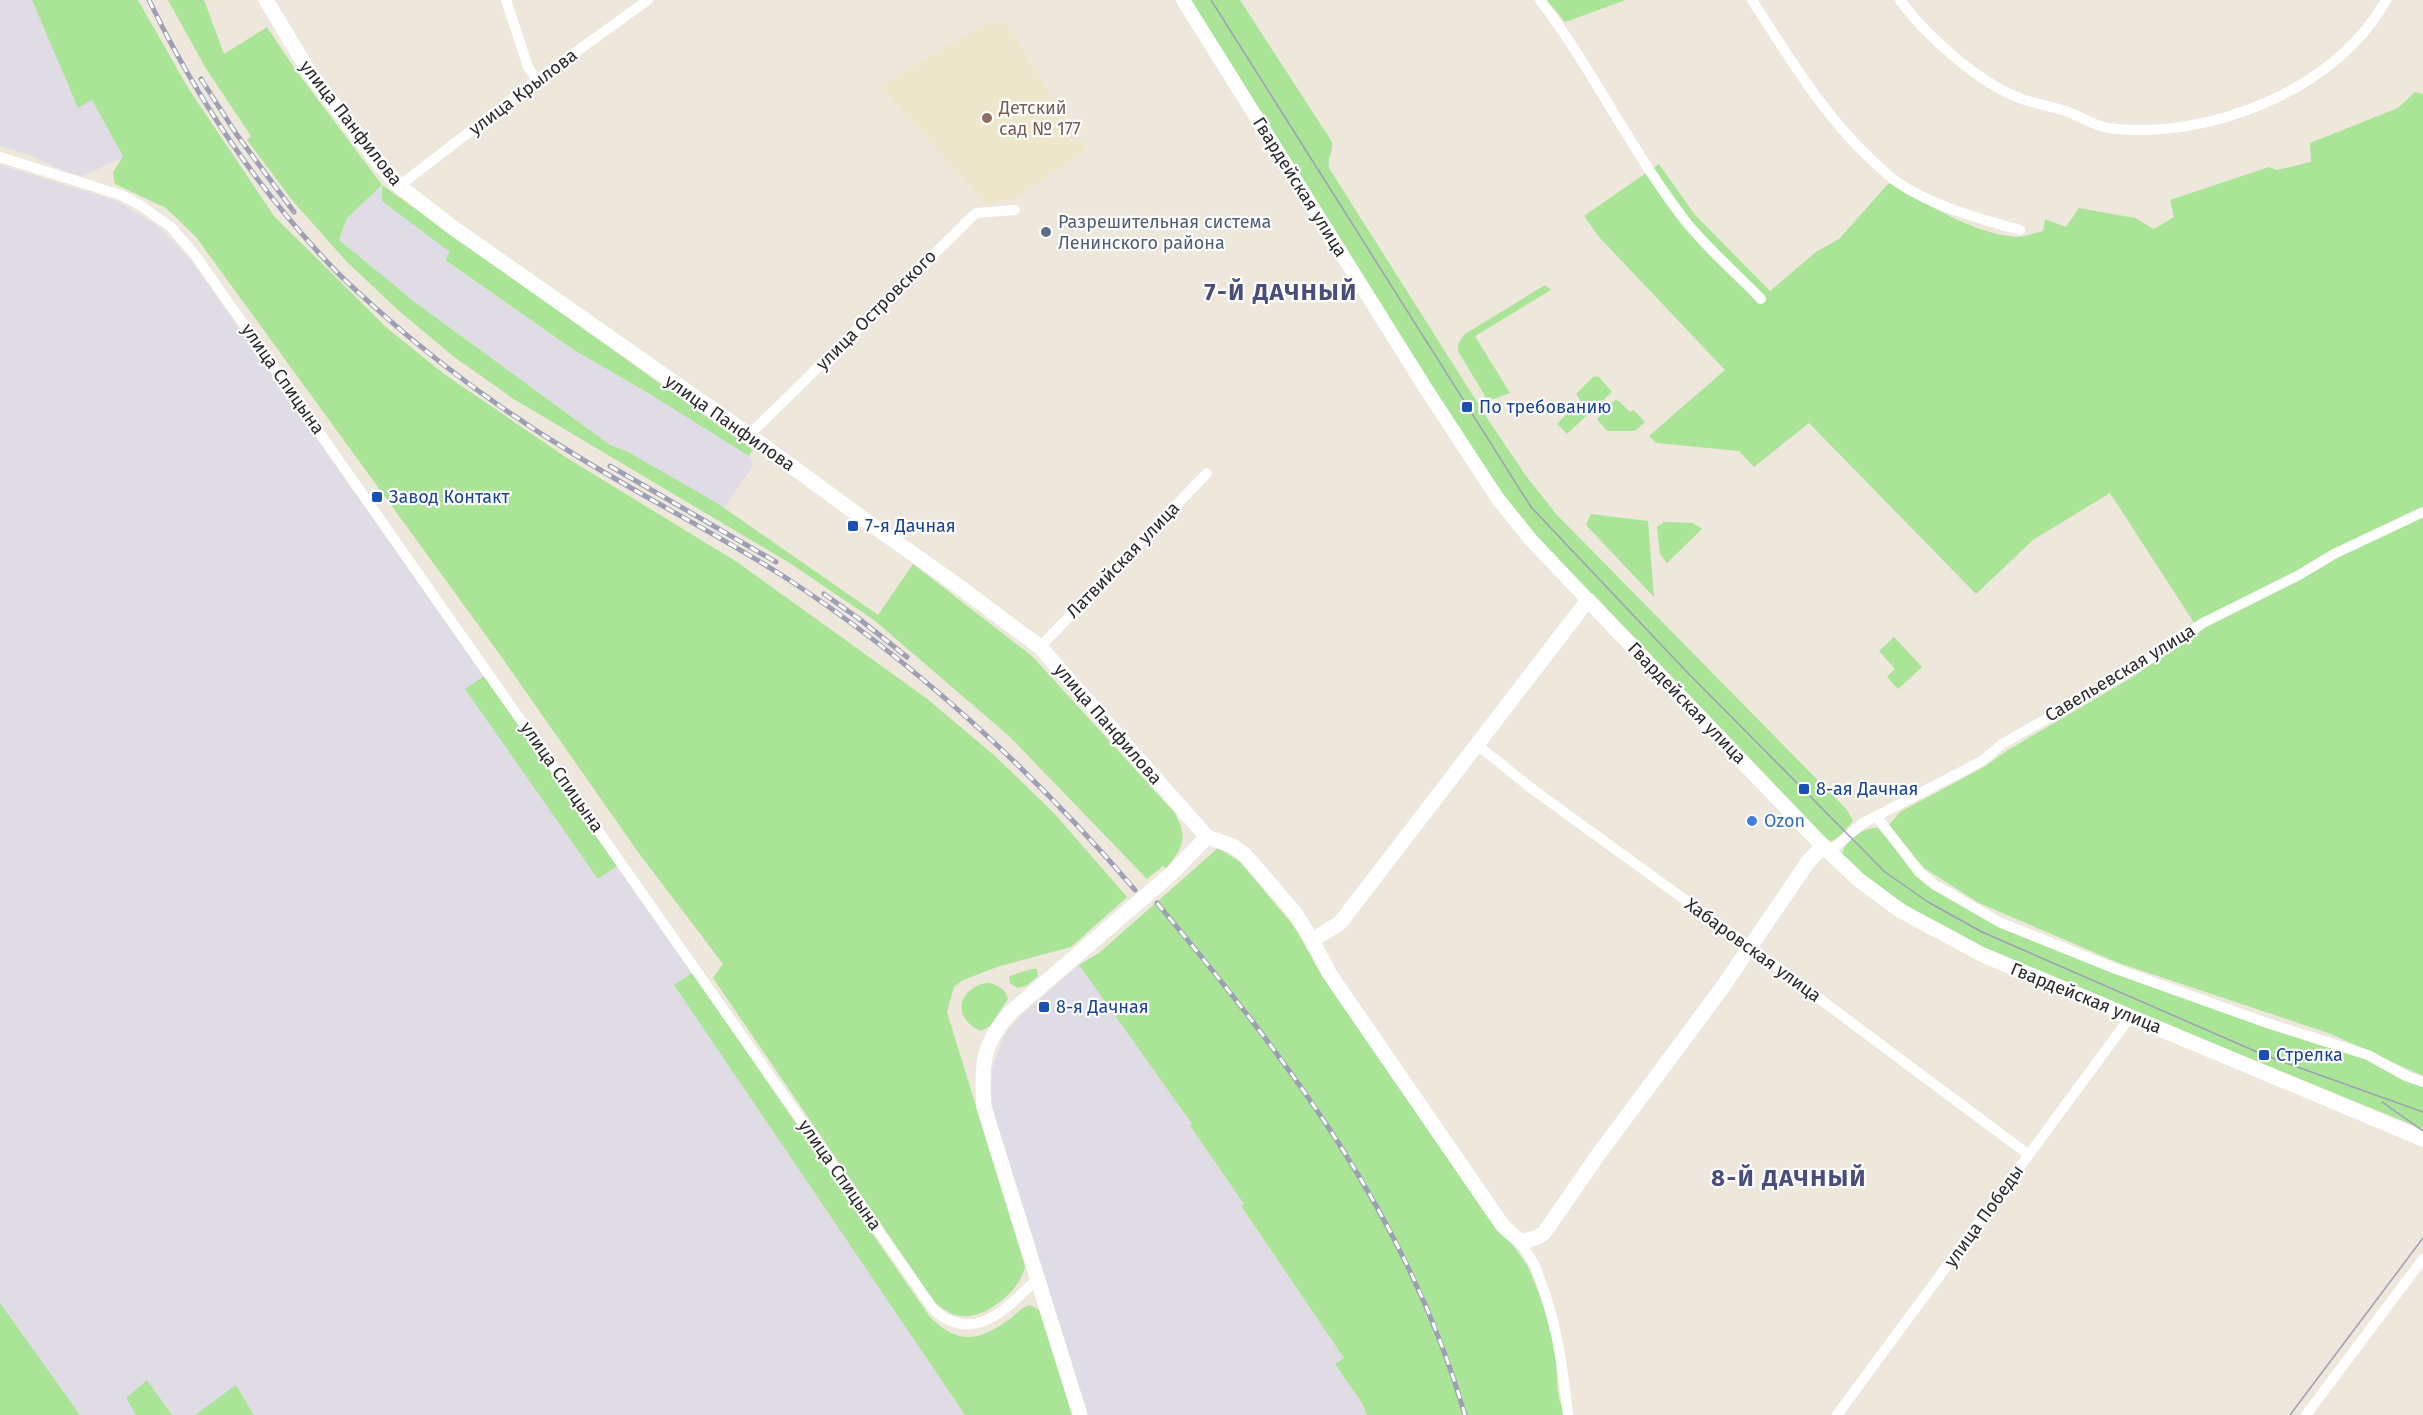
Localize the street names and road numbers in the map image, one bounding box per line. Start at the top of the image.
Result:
street label: улица Крылова [464,44,582,140]
street label: улица Панфилова [295,56,407,190]
street label: Гвардейская улица [1248,113,1352,261]
street label: улица Островского [811,245,941,375]
street label: улица Спицына [237,319,329,439]
street label: улица Панфилова [661,370,799,476]
street label: Латвийская улица [1062,497,1184,623]
street label: Савельевская улица [2041,619,2199,727]
street label: Гвардейская улица [1623,637,1751,769]
street label: улица Панфилова [1049,659,1167,789]
street label: улица Спицына [516,717,608,837]
street label: Хабаровская улица [1681,893,1825,1007]
street label: Гвардейская улица [2007,958,2165,1038]
street label: улица Спицына [794,1115,886,1235]
street label: улица Победы [1940,1161,2028,1271]

